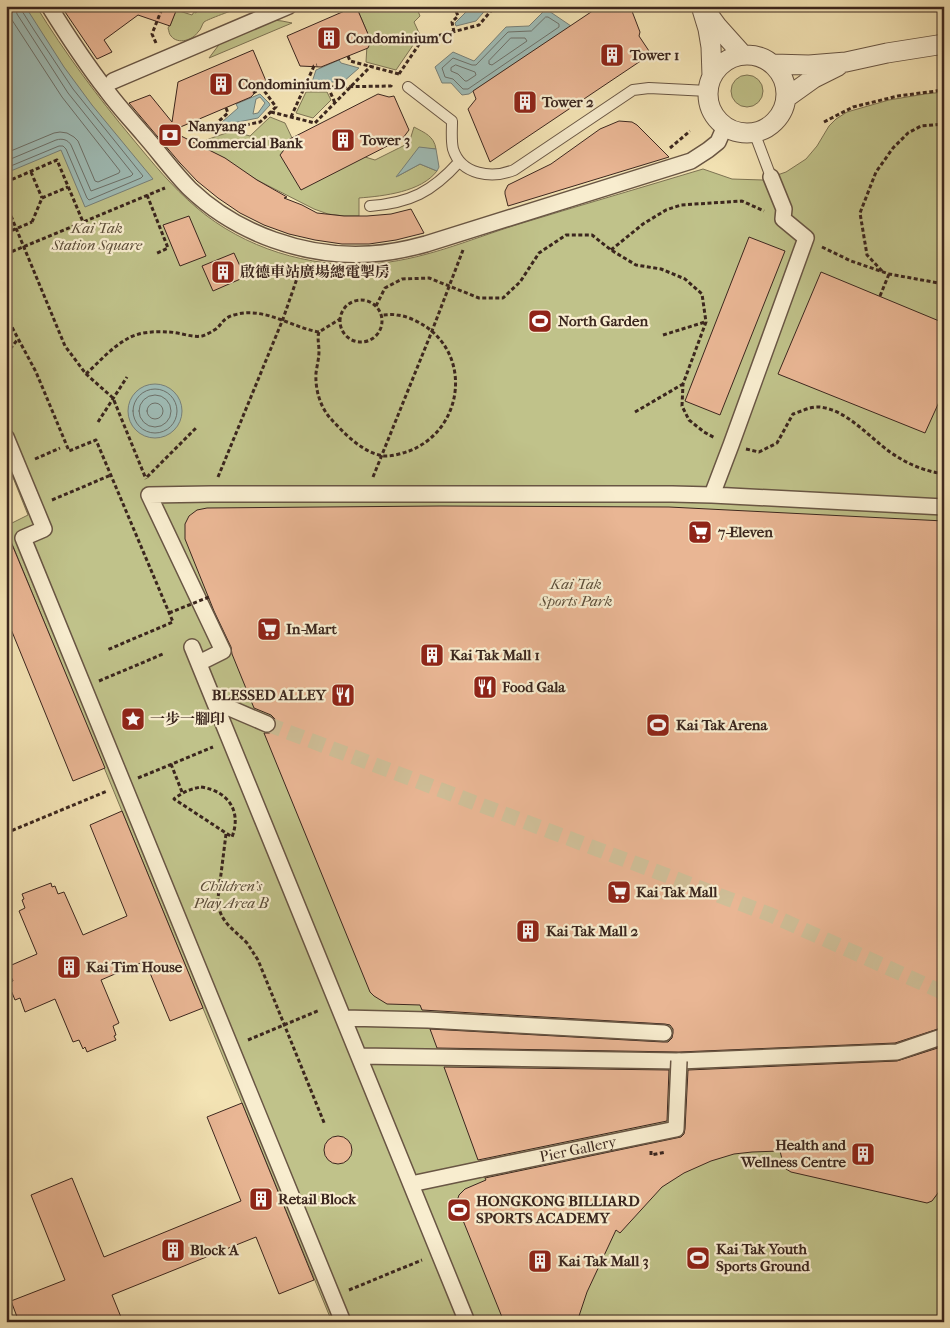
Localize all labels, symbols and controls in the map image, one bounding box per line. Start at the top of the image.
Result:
building icon: Condominium C [316,25,342,51]
place label: Condominium C [346,29,452,47]
building icon: Tower 1 [599,42,625,68]
place label: Tower 1 [629,46,679,64]
building icon: Condominium D [208,71,234,97]
place label: Condominium D [238,75,346,93]
building icon: Tower 2 [512,89,538,115]
place label: Tower 2 [541,93,594,111]
place label: Nanyang Commercial Bank [188,117,304,152]
bank icon: Nanyang Commercial Bank [157,122,183,148]
building icon: Tower 3 [330,127,356,153]
place label: Tower 3 [359,131,410,149]
park label: Kai Tak Station Square [51,219,143,254]
building icon: 啟德車站廣場總電掣房 [210,259,236,285]
place label: 啟德車站廣場總電掣房 [240,263,390,281]
sports icon: North Garden [527,308,553,334]
place label: North Garden [558,312,648,330]
supermarket icon: 7-Eleven [687,519,713,545]
place label: 7-Eleven [717,523,773,541]
park label: Kai Tak Sports Park [539,575,613,610]
supermarket icon: In-Mart [256,616,282,642]
place label: In-Mart [286,620,338,638]
building icon: Kai Tak Mall 1 [419,642,445,668]
place label: Kai Tak Mall 1 [450,646,540,664]
restaurant icon: Food Gala [472,674,498,700]
place label: Food Gala [501,678,566,696]
restaurant icon: BLESSED ALLEY [330,682,356,708]
place label: BLESSED ALLEY [212,686,327,704]
place icon: 一步一腳印 [120,706,146,732]
place label: 一步一腳印 [150,710,225,728]
sports icon: Kai Tak Arena [645,712,671,738]
place label: Kai Tak Arena [676,716,769,734]
park label: Children's Play Area B [193,877,269,912]
supermarket icon: Kai Tak Mall [606,879,632,905]
place label: Kai Tak Mall [636,883,718,901]
building icon: Kai Tak Mall 2 [515,918,541,944]
place label: Kai Tak Mall 2 [546,922,639,940]
building icon: Kai Tim House [56,954,82,980]
place label: Kai Tim House [86,958,183,976]
street label: Pier Gallery [538,1132,619,1166]
place label: Health and Wellness Centre [740,1136,847,1171]
building icon: Health and Wellness Centre [850,1141,876,1167]
building icon: Retail Block [248,1186,274,1212]
place label: Retail Block [278,1190,357,1208]
place label: HONGKONG BILLIARD SPORTS ACADEMY [476,1192,640,1227]
sports icon: HONGKONG BILLIARD SPORTS ACADEMY [446,1197,472,1223]
building icon: Block A [160,1237,186,1263]
place label: Kai Tak Youth Sports Ground [716,1240,810,1275]
place label: Block A [190,1241,240,1259]
sports icon: Kai Tak Youth Sports Ground [685,1245,711,1271]
building icon: Kai Tak Mall 3 [527,1248,553,1274]
place label: Kai Tak Mall 3 [558,1252,649,1270]

